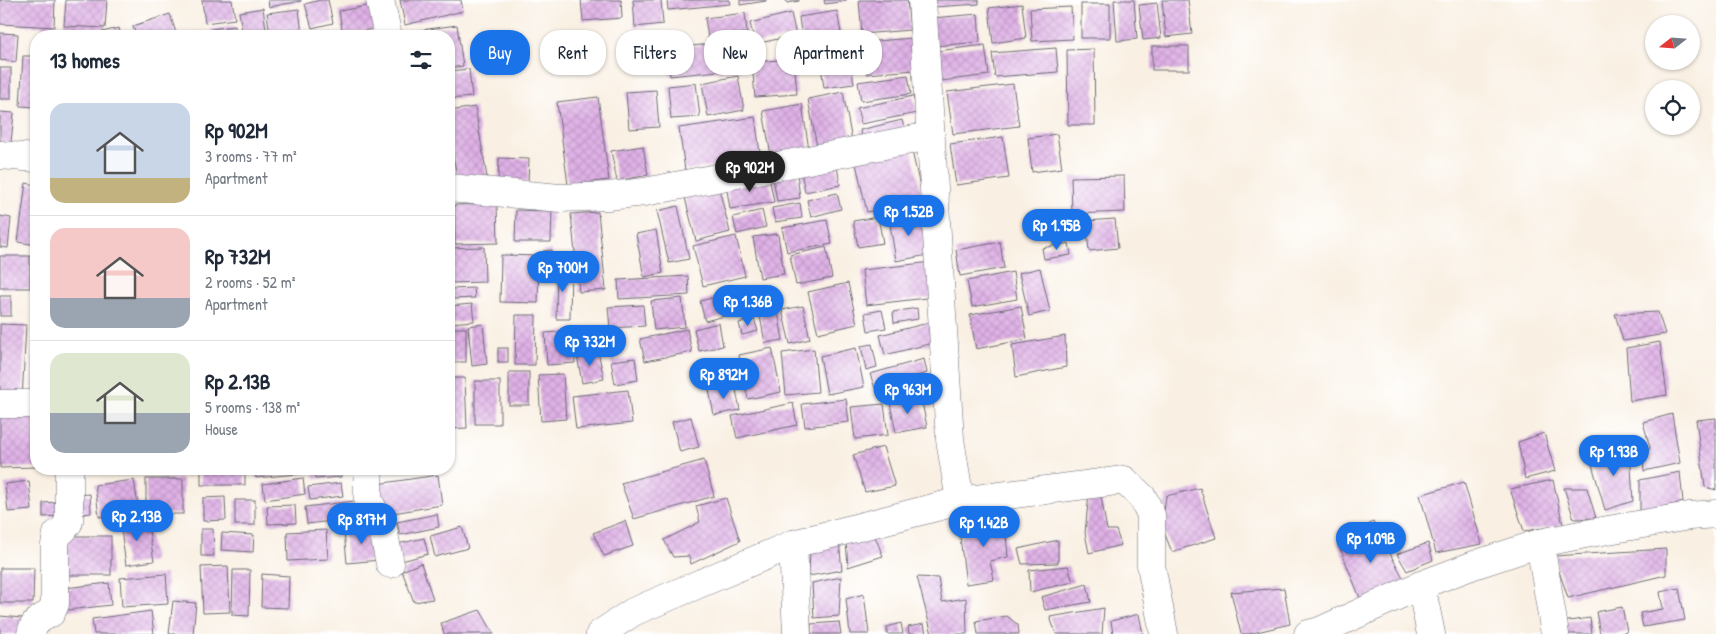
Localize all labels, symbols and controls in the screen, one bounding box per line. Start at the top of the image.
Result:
north arrow [1645,15,1700,70]
map controls [1645,15,1700,135]
chip: Buy [470,30,530,75]
chip: Rent [540,30,606,75]
chip: Filters [616,30,694,75]
chip: New [704,30,766,75]
chip: Apartment [776,30,882,75]
text: 13 homes [50,46,120,75]
icon: filters [407,46,435,74]
button: locate [1645,80,1700,135]
text: Rp 902M [205,116,268,145]
icon: home [90,123,150,183]
text: 3 rooms · 77 m² [205,145,297,167]
pin: Rp 902M [704,150,796,193]
text: Rp 902M [726,156,774,178]
text: Apartment [205,167,268,189]
pin: Rp 1.52B [857,194,961,237]
text: Rp 1.52B [884,200,934,222]
pin: Rp 1.95B [1005,208,1109,251]
text: Rp 1.95B [1033,214,1081,236]
text: Rp 732M [205,242,270,271]
icon: home [90,248,150,308]
pin: Rp 700M [517,250,609,293]
text: Rp 700M [538,256,588,278]
text: 2 rooms · 52 m² [205,271,295,293]
pin: Rp 1.36B [696,284,800,327]
text: Rp 1.36B [724,290,772,312]
text: Apartment [205,293,268,315]
pin: Rp 732M [544,324,636,367]
text: Rp 732M [565,330,615,352]
pin: Rp 892M [678,358,770,400]
text: Rp 892M [700,363,748,385]
text: Rp 2.13B [205,367,270,396]
pin: Rp 963M [862,372,954,415]
icon: home [90,373,150,433]
text: Rp 963M [885,378,931,400]
text: 5 rooms · 138 m² [205,396,300,418]
text: House [205,418,238,440]
pin: Rp 1.93B [1562,434,1666,477]
text: Rp 1.93B [1590,440,1638,462]
pin: Rp 2.13B [85,500,189,542]
pin: Rp 817M [316,502,408,545]
text: Rp 2.13B [112,505,162,527]
pin: Rp 1.42B [932,506,1036,548]
text: Rp 817M [338,508,386,530]
text: Rp 1.42B [960,511,1008,533]
pin: Rp 1.09B [1319,522,1423,564]
text: Rp 1.09B [1347,527,1395,549]

